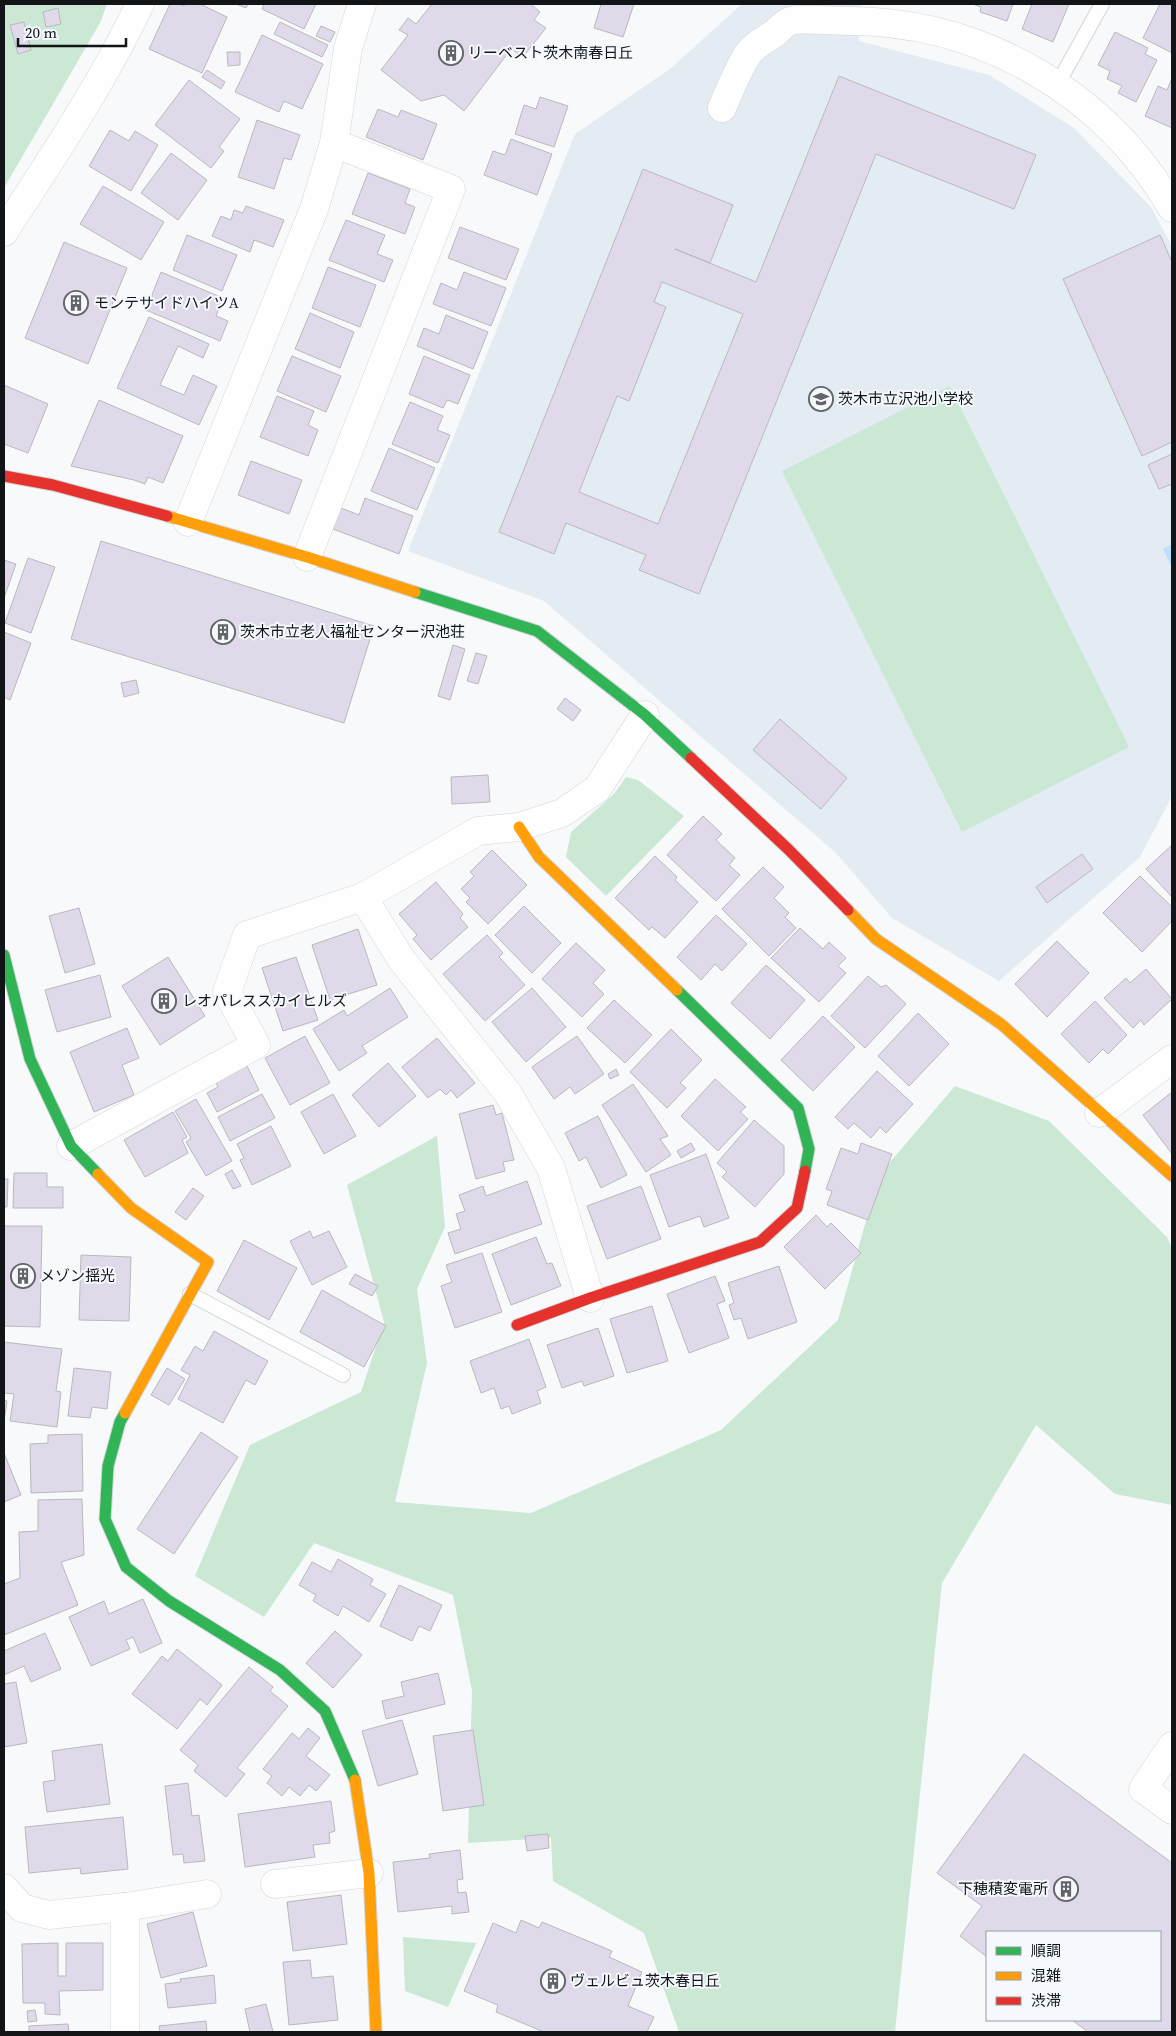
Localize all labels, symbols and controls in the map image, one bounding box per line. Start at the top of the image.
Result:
scale bar [18,15,125,47]
text: 20 m [25,22,57,43]
building icon: リーベスト茨木南春日丘 [438,40,464,66]
place label: リーベスト茨木南春日丘 [468,42,633,63]
building icon: モンテサイドハイツA [63,290,89,316]
place label: モンテサイドハイツA [94,292,239,313]
school or university icon: 茨木市立沢池小学校 [808,386,834,412]
place label: 茨木市立沢池小学校 [838,388,973,409]
building icon: 茨木市立老人福祉センター沢池荘 [210,619,236,645]
place label: 茨木市立老人福祉センター沢池荘 [240,621,465,642]
building icon: レオパレススカイヒルズ [151,988,177,1014]
place label: レオパレススカイヒルズ [182,990,347,1011]
building icon: メゾン揺光 [10,1263,36,1289]
place label: メゾン揺光 [40,1265,115,1286]
building icon: 下穂積変電所 [1053,1876,1079,1902]
place label: 下穂積変電所 [958,1878,1048,1899]
legend [986,1931,1161,2021]
text: 順調 [1031,1940,1061,1961]
text: 混雑 [1031,1965,1061,1986]
building icon: ヴェルビュ茨木春日丘 [540,1968,566,1994]
place label: ヴェルビュ茨木春日丘 [570,1970,720,1991]
text: 渋滞 [1031,1990,1061,2011]

